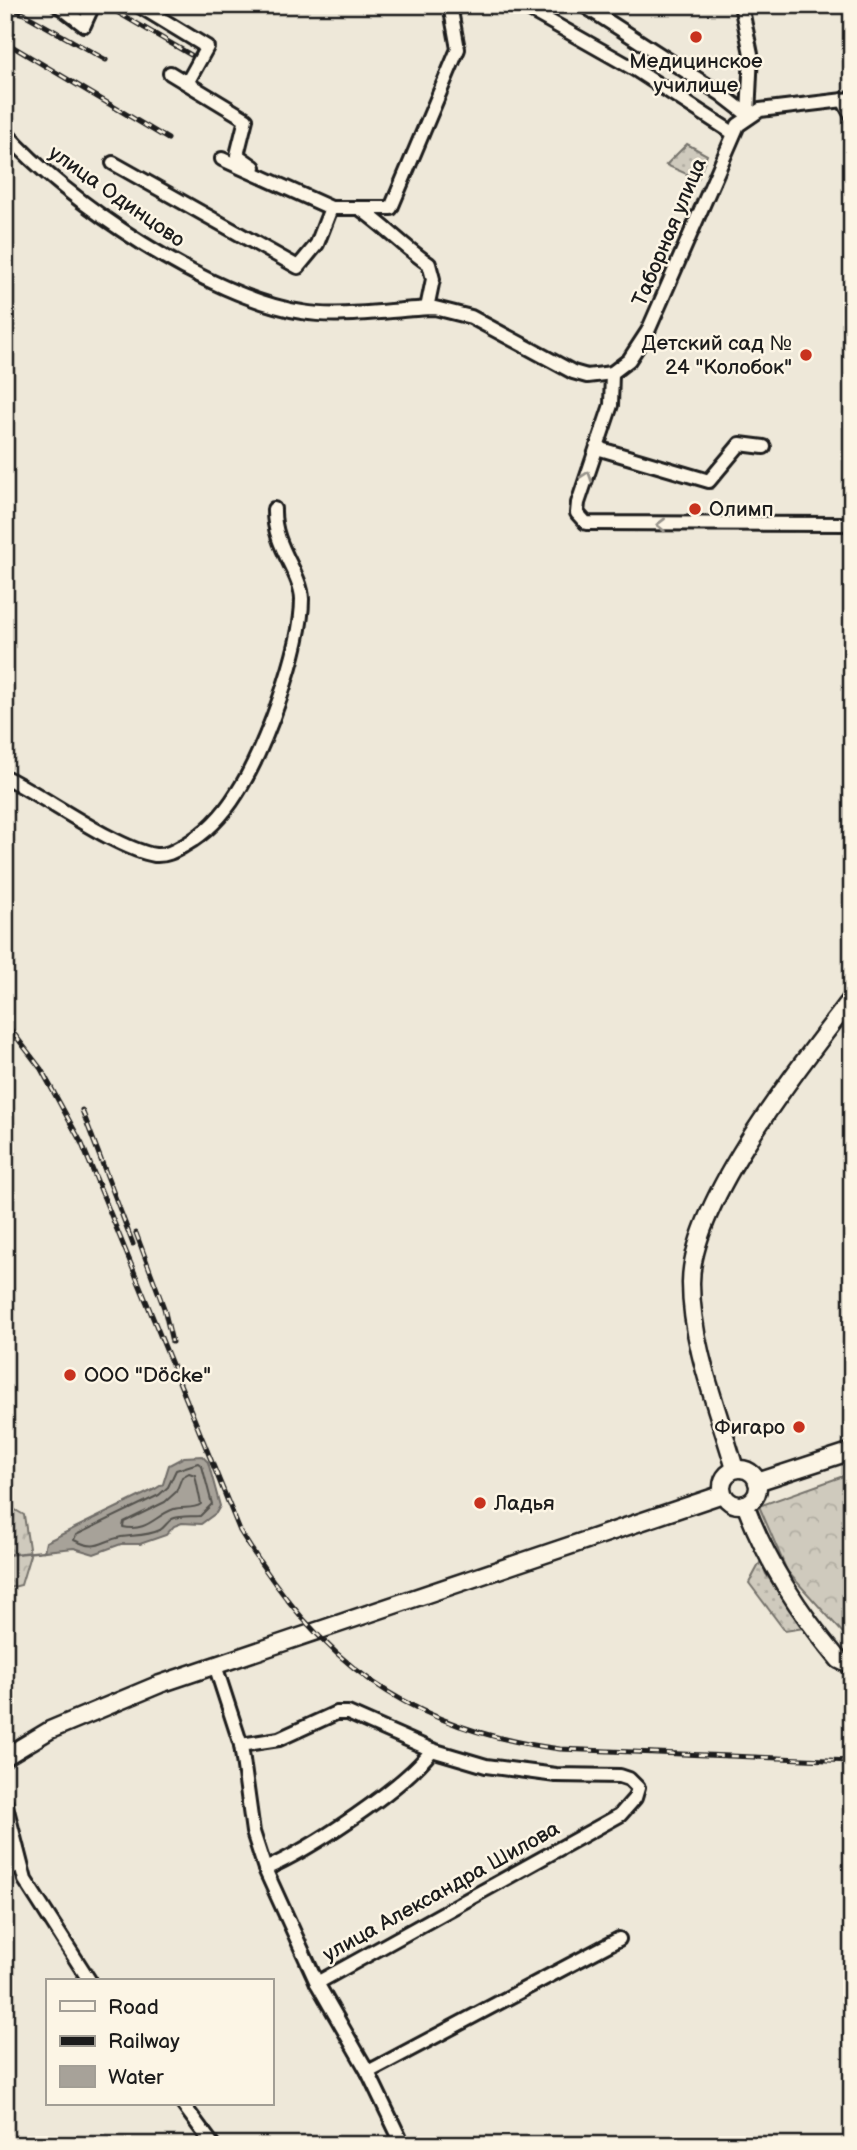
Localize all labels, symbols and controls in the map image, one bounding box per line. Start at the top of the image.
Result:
marker: Медицинское училище [688,29,704,45]
place label: Медицинское училище [629,49,763,98]
street label: улица Одинцово [44,140,190,253]
street label: Таборная улица [627,154,712,310]
place label: Детский сад № 24 "Колобок" [642,331,792,380]
marker: Детский сад № 24 "Колобок" [798,347,814,363]
one-way arrow [579,470,593,482]
place label: Олимп [709,497,774,522]
marker: Олимп [687,501,703,517]
one-way arrow [655,517,666,533]
place label: ООО "Döcke" [84,1363,211,1388]
marker: ООО "Döcke" [62,1367,78,1383]
place label: Фигаро [714,1415,785,1440]
marker: Фигаро [791,1419,807,1435]
place label: Ладья [493,1491,555,1516]
marker: Ладья [472,1495,488,1511]
street label: улица Александра Шилова [319,1816,564,1967]
legend [46,1979,273,2104]
text: Road [108,1995,159,2020]
text: Railway [108,2029,180,2054]
text: Water [108,2065,164,2090]

